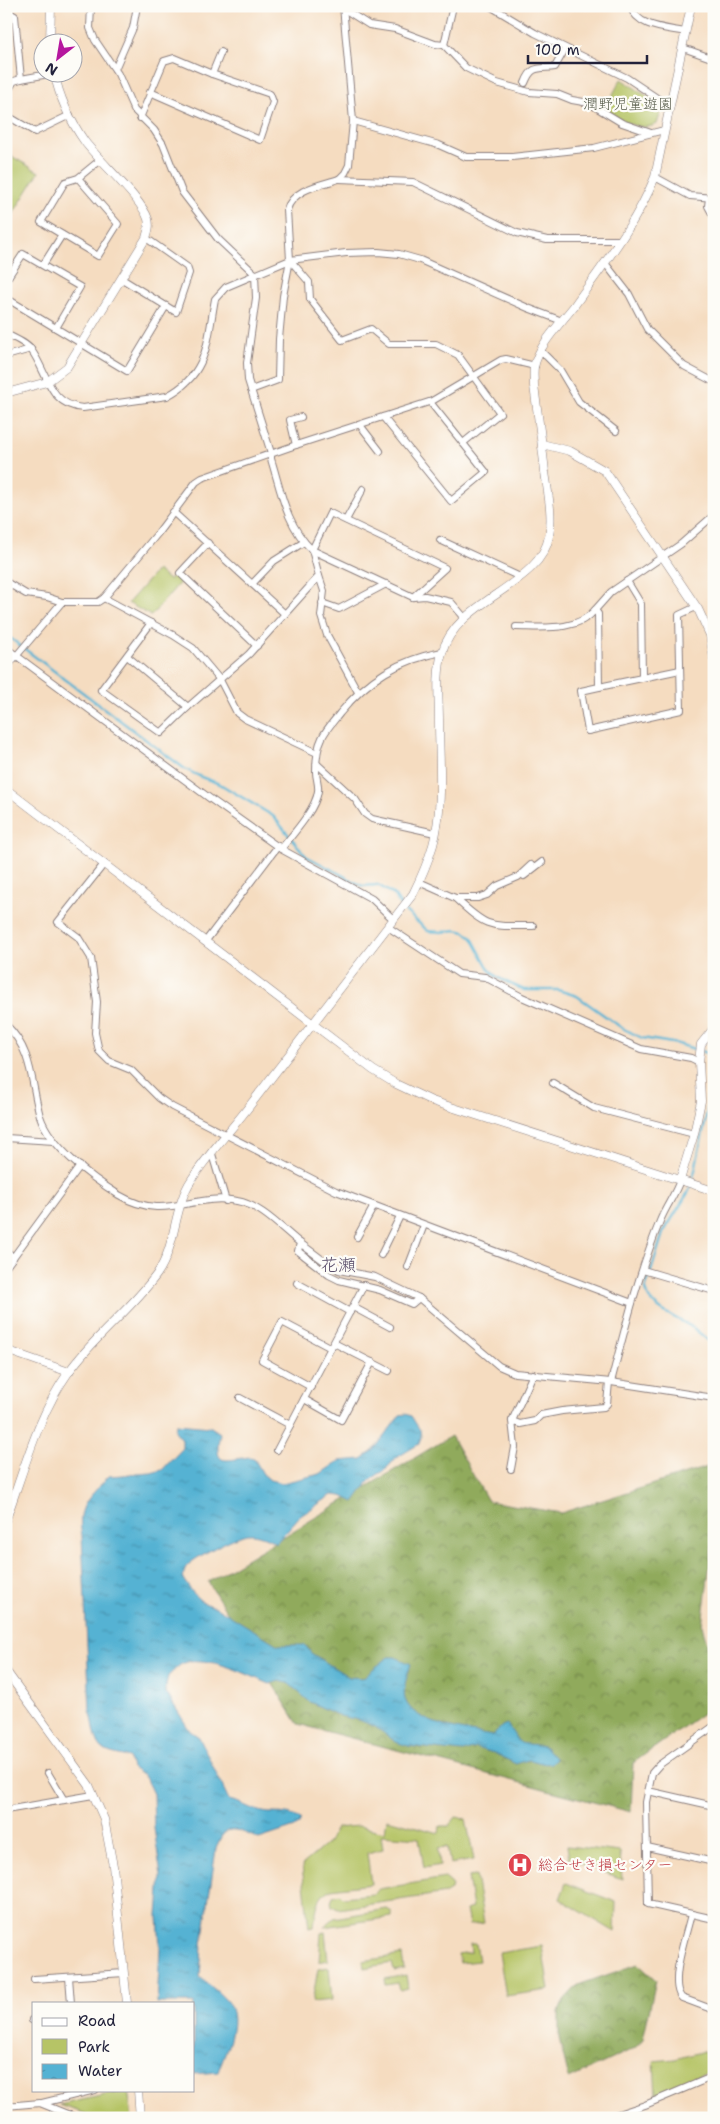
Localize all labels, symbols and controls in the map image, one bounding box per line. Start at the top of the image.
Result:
north arrow [32,32,82,82]
scale bar [528,32,646,64]
text: 100 m [535,40,580,60]
text: N [42,59,61,80]
park label: 潤野児童遊園 [583,94,673,114]
district label: 花瀬 [320,1253,356,1277]
hospital icon: 総合せき損センター [507,1852,533,1878]
place label: 総合せき損センター [538,1855,672,1875]
legend [32,2002,195,2092]
text: Road [78,2011,116,2031]
text: Park [78,2037,110,2057]
text: Water [78,2061,122,2081]

